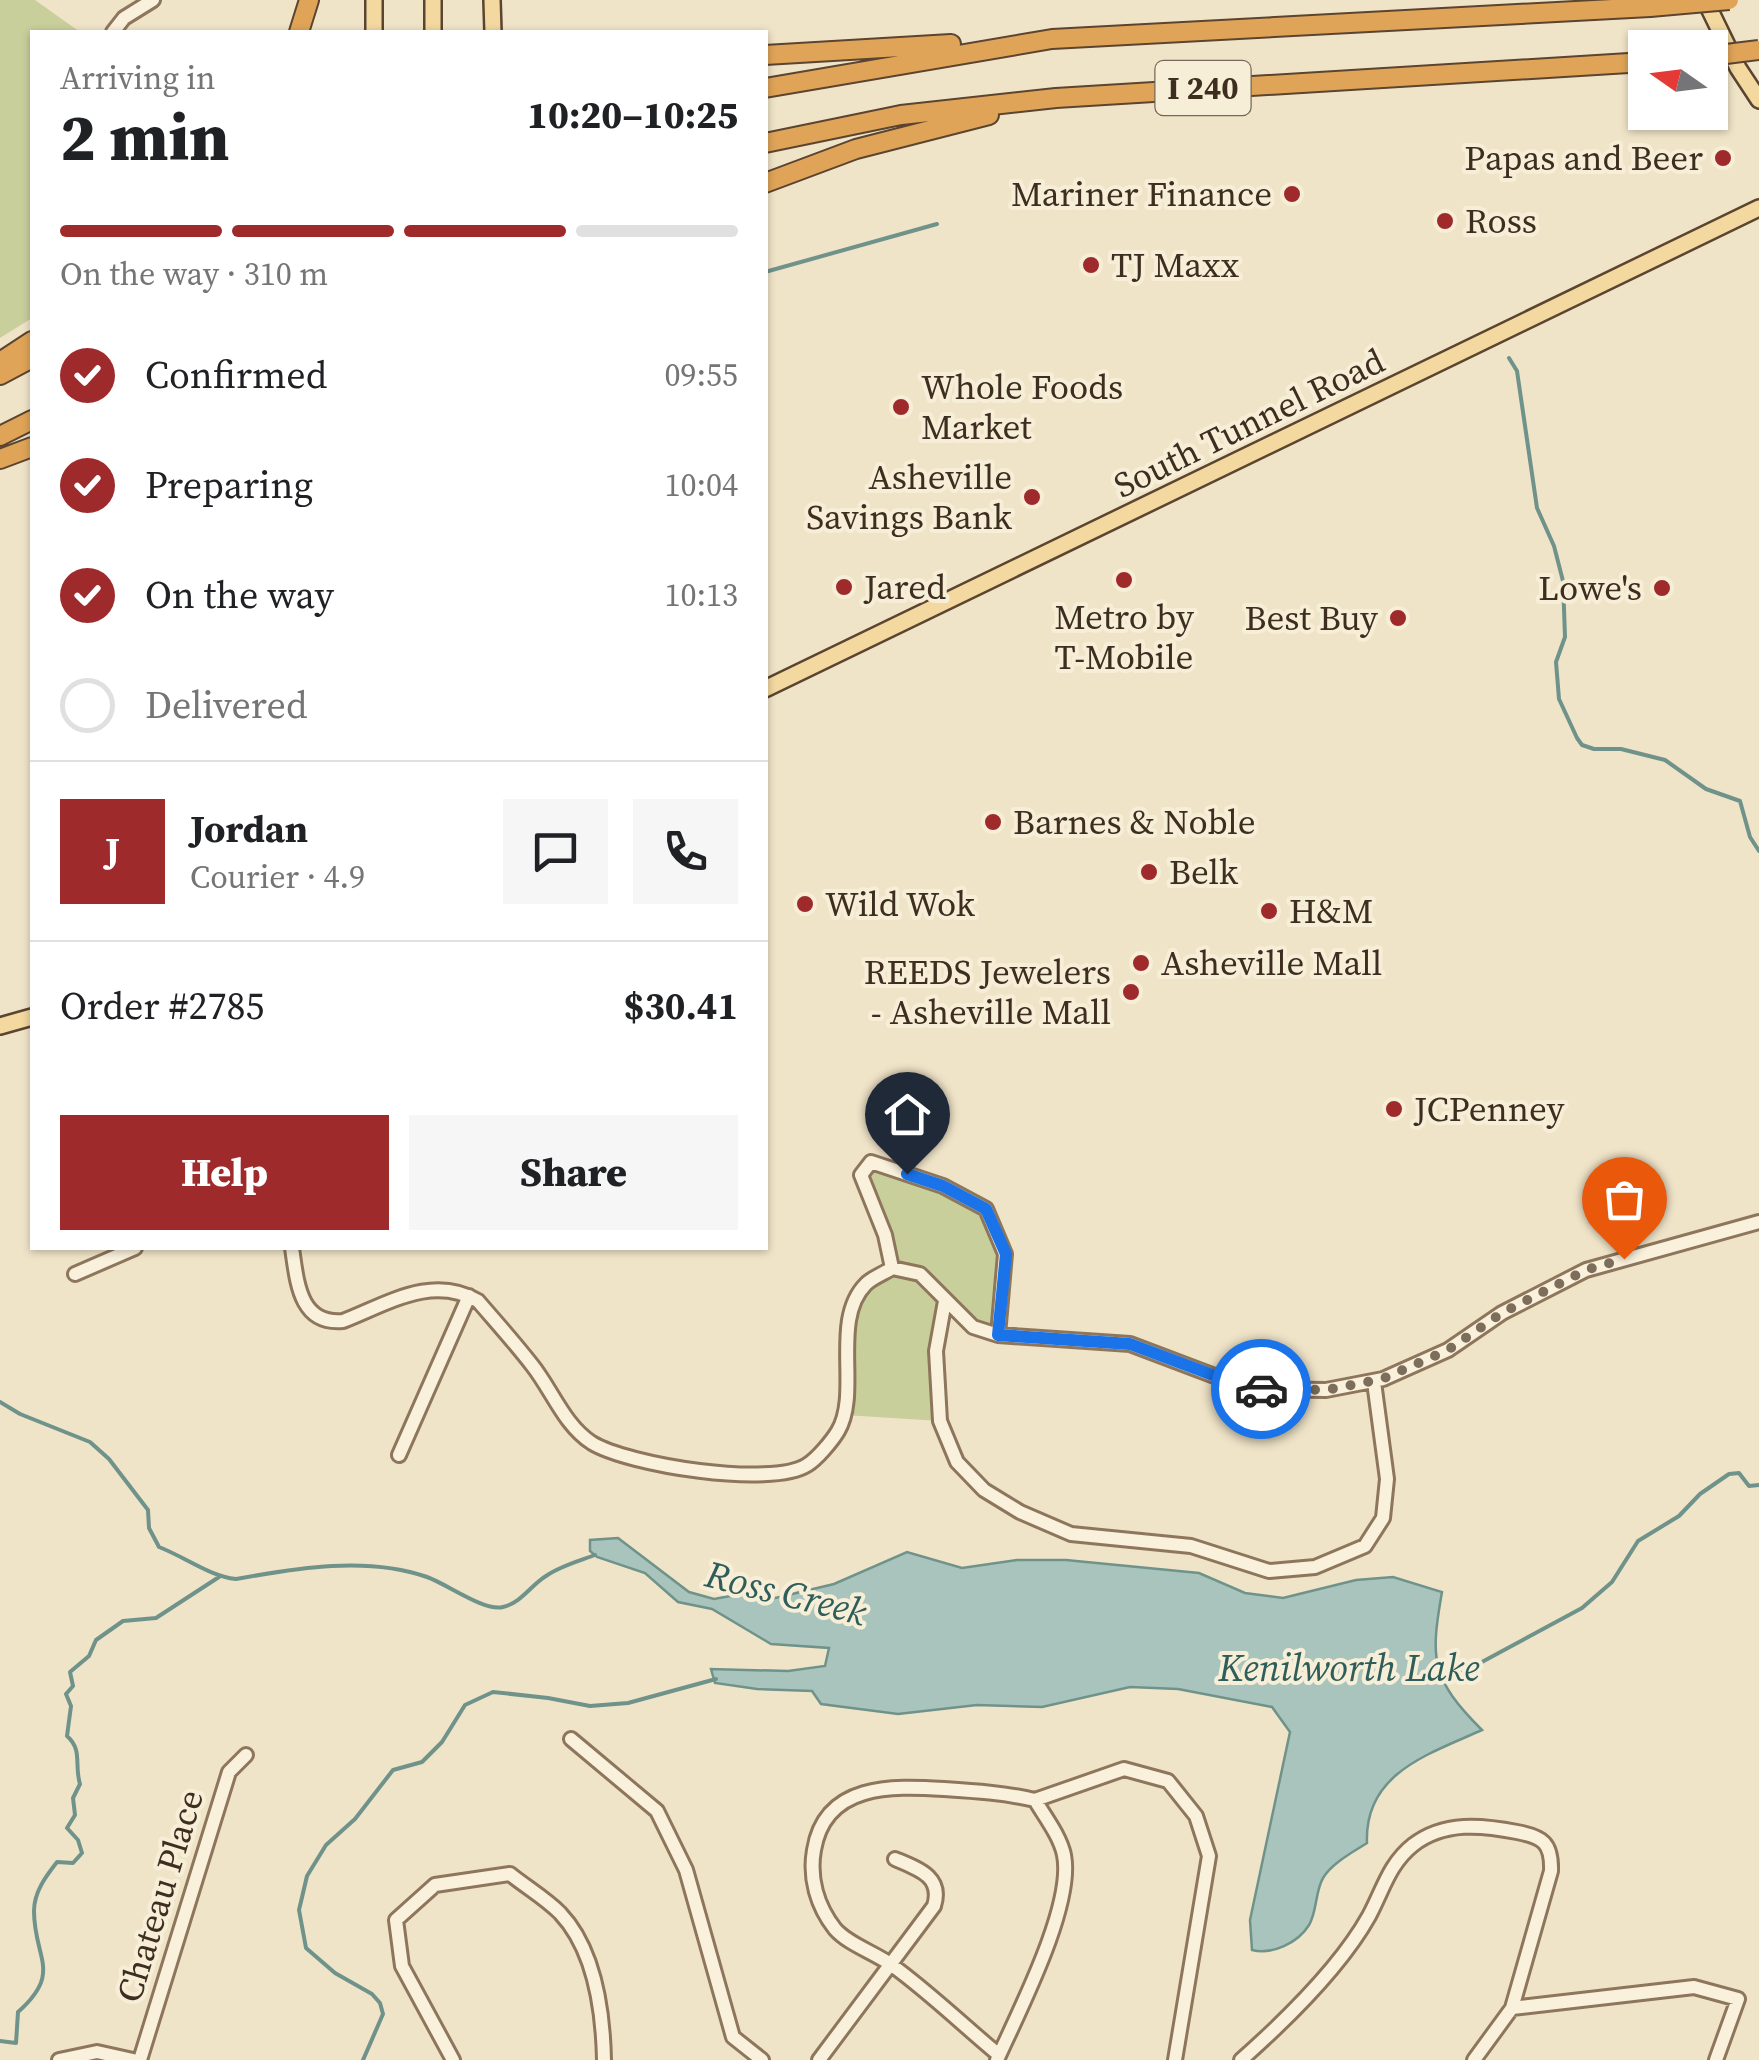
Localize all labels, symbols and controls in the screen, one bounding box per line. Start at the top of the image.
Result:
north arrow [1628,30,1728,130]
map controls [1628,30,1728,130]
text: Arriving in [60,56,215,100]
road number: I 240 [1156,61,1250,115]
text: 10:20–10:25 [527,89,738,141]
text: 2 min [60,93,230,182]
place label: Papas and Beer [1464,134,1703,182]
marker: Papas and Beer [1712,147,1734,169]
place label: Mariner Finance [1011,170,1272,218]
marker: Mariner Finance [1281,183,1303,205]
place label: Ross [1465,197,1537,245]
marker: Ross [1434,210,1456,232]
place label: TJ Maxx [1111,241,1240,289]
text: On the way · 310 m [60,252,328,296]
marker: TJ Maxx [1080,254,1102,276]
street label: South Tunnel Road [1106,337,1393,509]
icon: check [60,348,115,403]
text: Confirmed [145,349,327,401]
text: 09:55 [664,353,738,397]
place label: Whole Foods Market [921,363,1123,451]
marker: Whole Foods Market [890,396,912,418]
place label: Asheville Savings Bank [806,453,1013,541]
icon: check [60,458,115,513]
text: Preparing [145,459,313,511]
text: 10:04 [664,463,738,507]
marker: Asheville Savings Bank [1021,486,1043,508]
place label: Jared [863,563,946,611]
place label: Lowe's [1538,564,1642,612]
icon: check [60,568,115,623]
text: On the way [145,569,334,621]
marker: Metro by T-Mobile [1113,569,1135,591]
text: 10:13 [664,573,738,617]
marker: Jared [833,576,855,598]
marker: Lowe's [1651,577,1673,599]
place label: Metro by T-Mobile [1054,593,1194,681]
place label: Best Buy [1244,594,1378,642]
marker: Best Buy [1387,607,1409,629]
text: Delivered [145,679,308,731]
place label: Barnes & Noble [1013,798,1256,846]
button: chat [503,799,608,904]
button: phone [633,799,738,904]
text: Jordan [190,803,308,855]
marker: Barnes & Noble [982,811,1004,833]
text: J [105,825,120,877]
place label: Belk [1169,848,1239,896]
text: Courier · 4.9 [190,855,365,899]
marker: Belk [1138,861,1160,883]
place label: Wild Wok [825,880,976,928]
place label: H&M [1289,887,1373,935]
marker: Wild Wok [794,893,816,915]
marker: H&M [1258,900,1280,922]
place label: Asheville Mall [1161,939,1382,987]
place label: REEDS Jewelers - Asheville Mall [864,948,1111,1036]
marker: Asheville Mall [1130,952,1152,974]
text: Order #2785 [60,980,264,1032]
text: $30.41 [624,980,738,1032]
marker: REEDS Jewelers - Asheville Mall [1120,981,1142,1003]
pin [865,1072,950,1175]
place label: JCPenney [1413,1085,1565,1133]
icon: home [880,1087,935,1142]
marker: JCPenney [1383,1098,1405,1120]
button: Help [60,1115,389,1230]
button: Share [409,1115,738,1230]
pin [1582,1157,1667,1260]
icon: bag [1597,1172,1652,1227]
courier [1211,1339,1311,1439]
icon: car [1234,1362,1289,1417]
water label: Ross Creek [699,1548,872,1638]
water label: Kenilworth Lake [1217,1642,1480,1694]
street label: Chateau Place [105,1784,215,2008]

